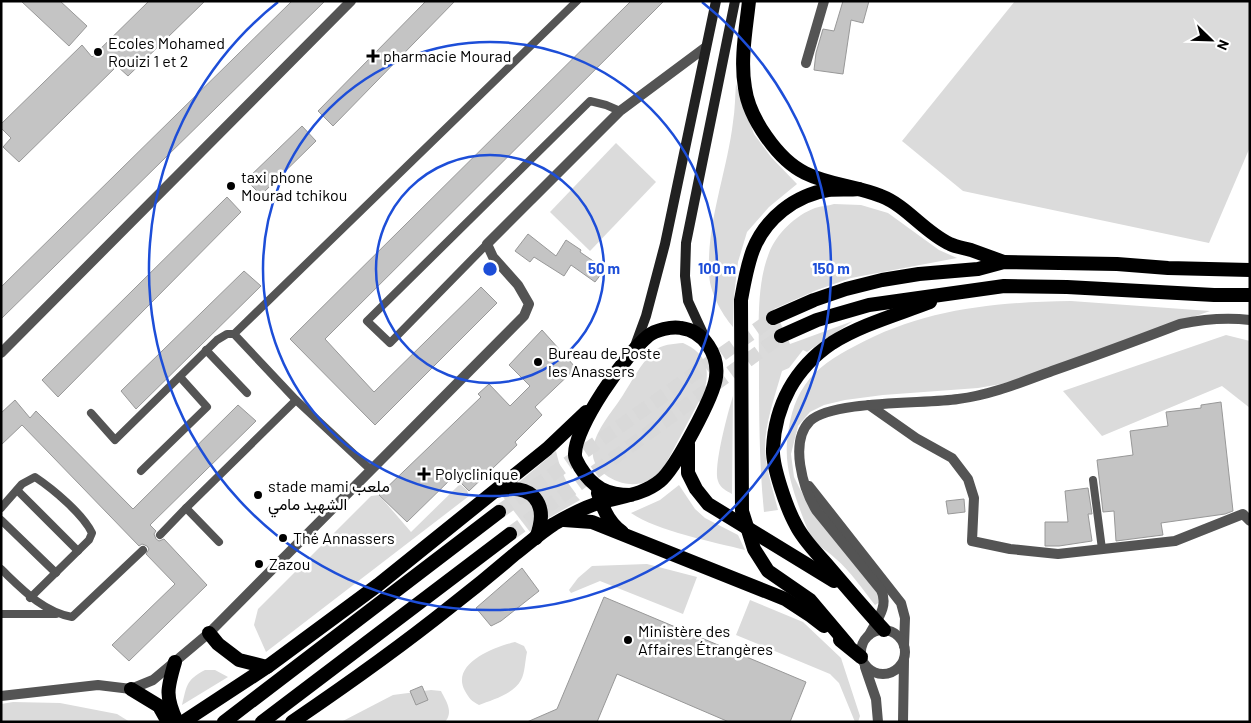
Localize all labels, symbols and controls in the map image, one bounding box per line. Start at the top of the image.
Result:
north arrow [1186,15,1236,65]
place label: Ecoles Mohamed Rouizi 1 et 2 [108,33,225,70]
text: N [1214,38,1233,53]
marker: Ecoles Mohamed Rouizi 1 et 2 [92,46,104,58]
place label: pharmacie Mourad [383,46,511,65]
marker: pharmacie Mourad [367,50,379,62]
place label: taxi phone Mourad tchikou [241,167,347,204]
marker: taxi phone Mourad tchikou [225,180,237,192]
text: 50 m [588,259,620,277]
text: 100 m [698,259,736,277]
text: 150 m [812,259,850,277]
centre of rings [481,260,499,278]
place label: Bureau de Poste les Anassers [548,343,661,380]
marker: Bureau de Poste les Anassers [532,356,544,368]
place label: Polyclinique [435,464,518,483]
marker: Polyclinique [417,467,431,481]
place label: stade mami ملعب الشهيد مامي [268,476,390,518]
marker: stade mami ملعب الشهيد مامي [252,489,264,501]
place label: Thé Annassers [293,528,395,547]
marker: Thé Annassers [277,532,289,544]
place label: Zazou [269,554,310,573]
marker: Zazou [253,558,265,570]
place label: Ministère des Affaires Étrangères [638,621,773,658]
marker: Ministère des Affaires Étrangères [622,634,634,646]

